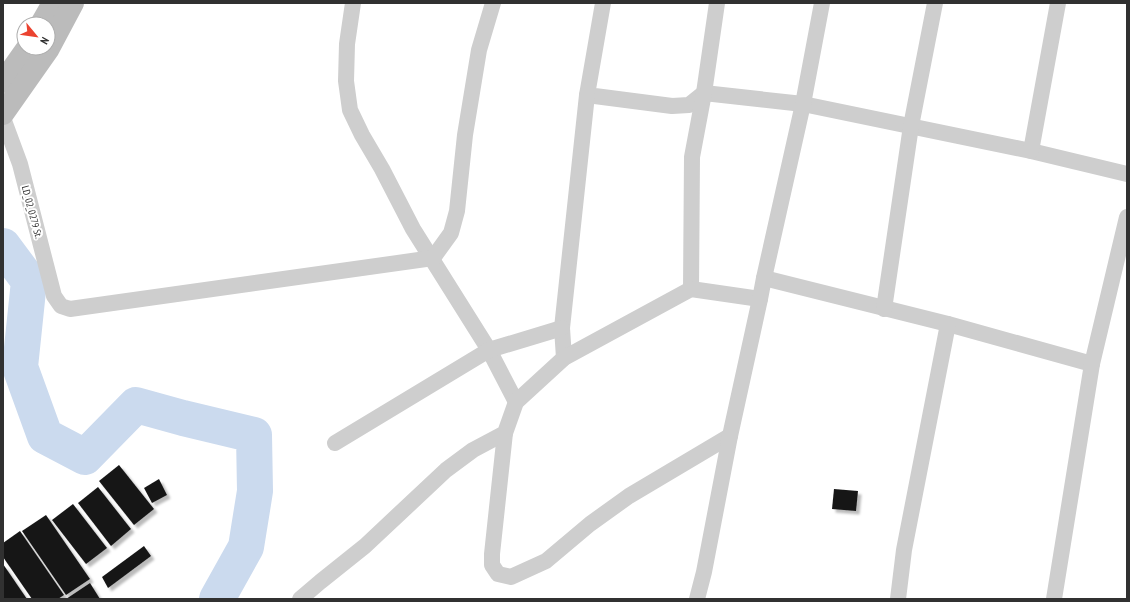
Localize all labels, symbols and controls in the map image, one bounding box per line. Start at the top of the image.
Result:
north arrow [16,16,56,56]
text: N [37,35,52,47]
street label: LD_02_0279 St. [19,184,45,240]

